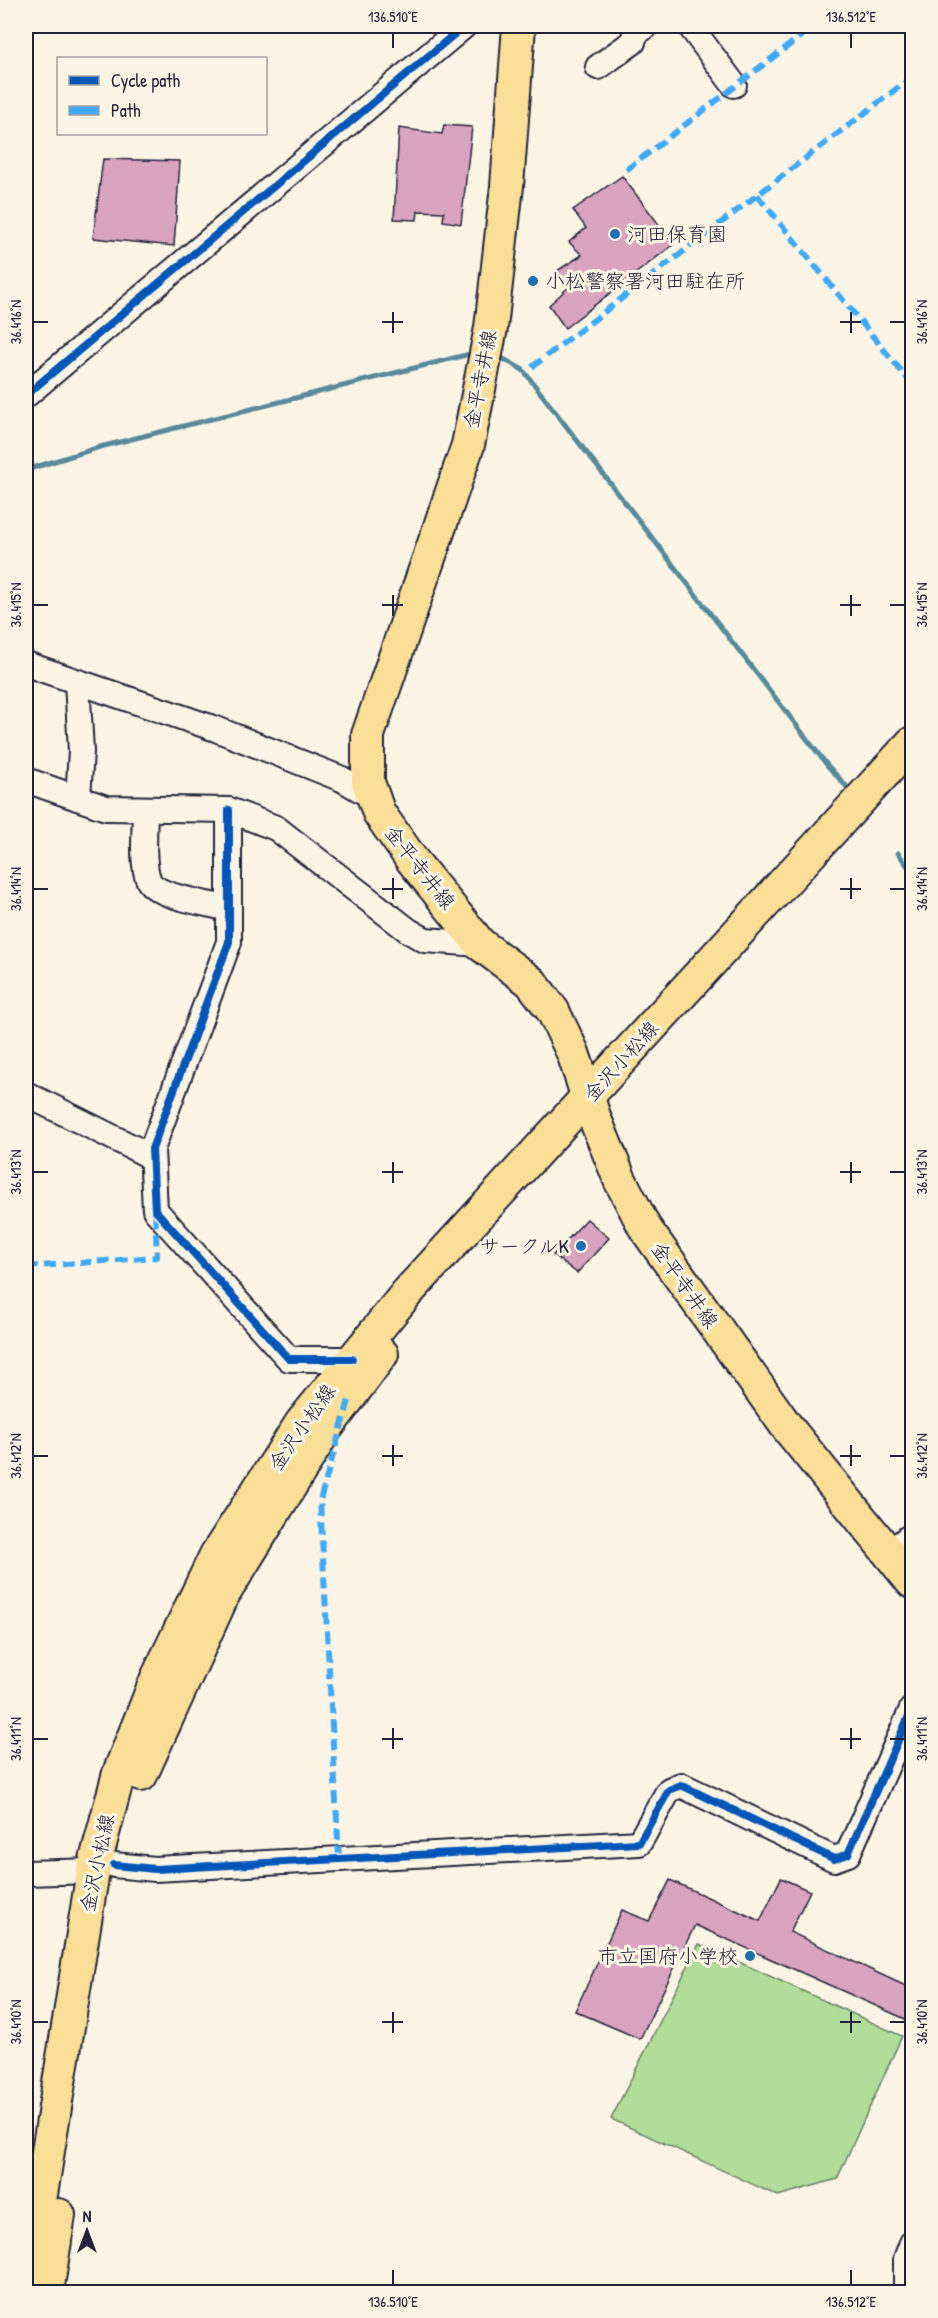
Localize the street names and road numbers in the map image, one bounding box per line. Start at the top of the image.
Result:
street label: 金平寺井線 [457,327,502,431]
street label: 金平寺井線 [379,819,462,914]
street label: 金沢小松線 [577,1014,664,1107]
street label: 金平寺井線 [646,1236,725,1333]
street label: 金沢小松線 [262,1378,341,1475]
street label: 金沢小松線 [73,1811,120,1915]

